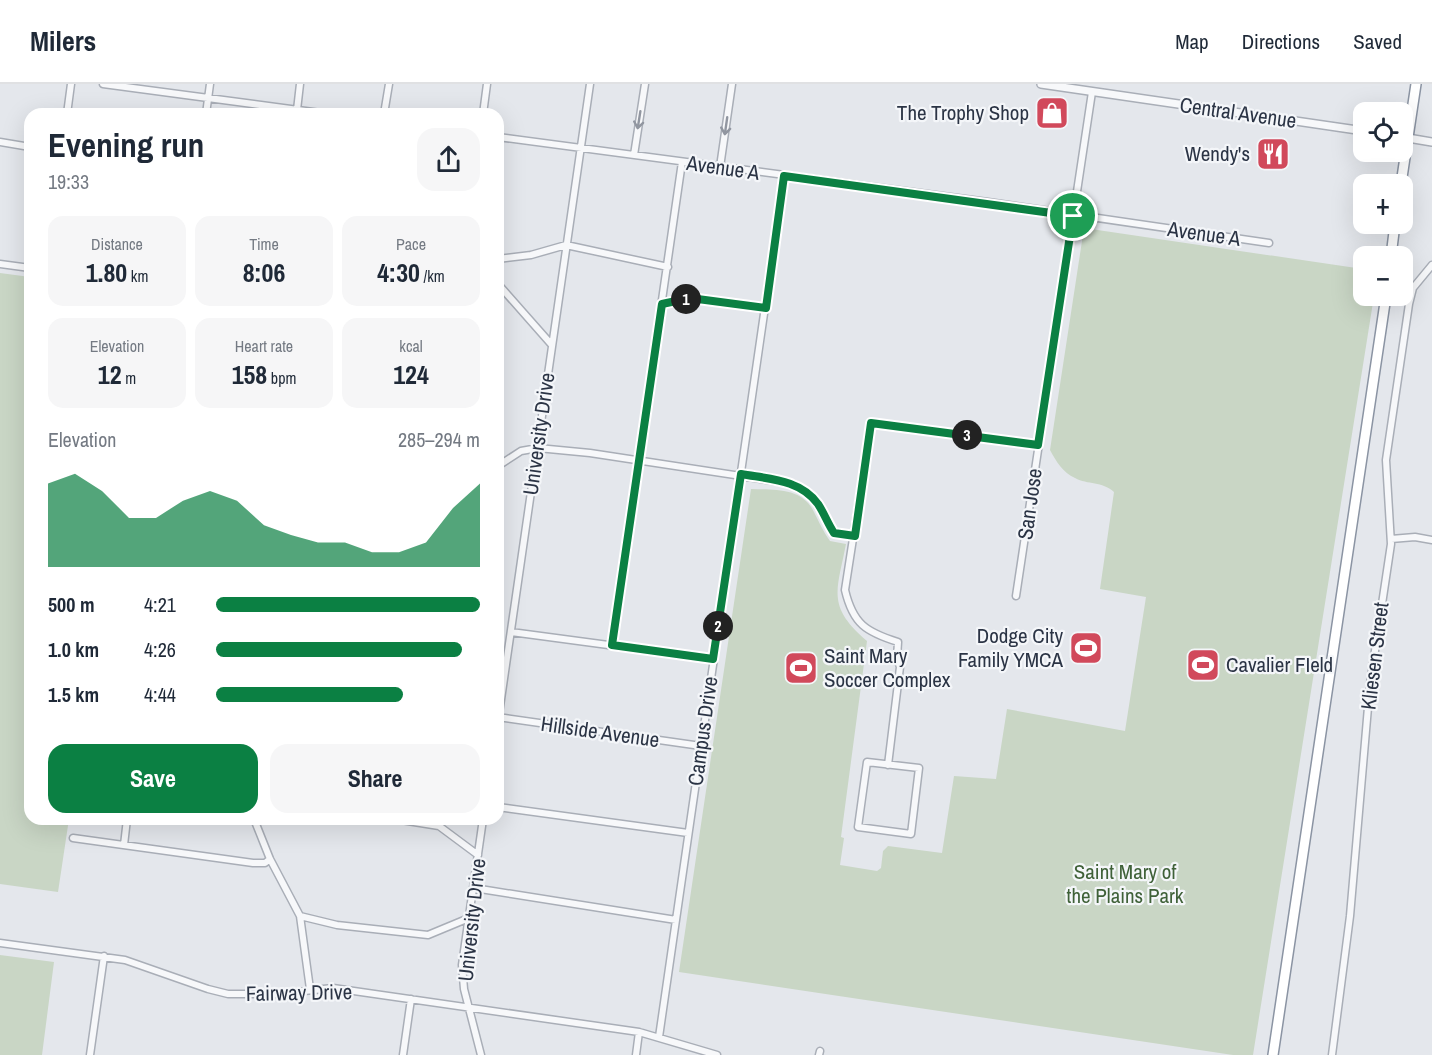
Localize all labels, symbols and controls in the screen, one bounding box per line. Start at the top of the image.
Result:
text: Milers [30,22,96,60]
text: Map [1175,27,1209,56]
text: Directions [1242,27,1320,56]
text: Saved [1353,27,1402,56]
street label: Central Avenue [1178,90,1298,135]
shop icon: The Trophy Shop [1034,95,1070,131]
place label: The Trophy Shop [897,98,1029,127]
map controls [1353,102,1413,306]
button: locate [1353,102,1413,162]
one-way arrow [634,109,645,129]
one-way arrow [720,115,731,135]
text: Evening run [48,123,204,167]
button: share [417,128,480,191]
restaurant icon: Wendy's [1255,136,1291,172]
place label: Wendy's [1185,139,1250,168]
street label: Avenue A [684,148,762,187]
text: 19:33 [48,168,89,195]
button: + [1353,174,1413,234]
pin [1047,190,1098,241]
icon: arrive [1056,199,1089,232]
street label: Avenue A [1165,214,1243,253]
text: Distance [91,233,143,255]
text: Time [249,233,279,255]
text: Pace [396,233,426,255]
button: − [1353,246,1413,306]
text: 1.80 [86,255,127,290]
text: 8:06 [243,255,285,290]
text: 4:30 [377,255,420,290]
text: km [127,265,148,287]
text: /km [420,265,445,287]
pin: 1 [671,284,701,314]
text: 1 [682,288,690,310]
text: Elevation [90,335,144,357]
text: Heart rate [235,335,293,357]
text: kcal [399,335,423,357]
text: 12 [98,357,122,392]
text: 158 [232,357,267,392]
text: 124 [393,357,429,392]
text: m [122,367,136,389]
text: bpm [267,367,296,389]
street label: University Drive [516,371,561,497]
pin: 3 [952,420,982,450]
text: 3 [963,424,971,446]
text: Elevation [48,426,116,453]
text: 285–294 m [398,426,480,453]
street label: San Jose [1010,466,1049,542]
text: 500 m [48,591,95,618]
text: 4:21 [144,591,176,618]
street label: Kliesen Street [1354,600,1396,711]
pin: 2 [703,611,733,641]
text: 2 [714,615,722,637]
place label: Dodge City Family YMCA [958,621,1063,674]
sports icon: Dodge City Family YMCA [1068,630,1104,666]
text: 1.0 km [48,636,99,663]
text: 4:26 [144,636,176,663]
place label: Saint Mary Soccer Complex [824,641,951,694]
sports icon: Cavalier FIeld [1185,647,1221,683]
sports icon: Saint Mary Soccer Complex [783,650,819,686]
place label: Cavalier FIeld [1226,650,1333,679]
street label: Campus Drive [680,674,725,787]
text: 1.5 km [48,681,99,708]
text: 4:44 [144,681,176,708]
street label: Hillside Avenue [539,709,661,754]
button: Save [48,744,258,813]
button: Share [270,744,480,813]
street label: University Drive [451,857,492,983]
park label: Saint Mary of the Plains Park [1067,857,1184,910]
street label: Fairway Drive [246,977,352,1008]

